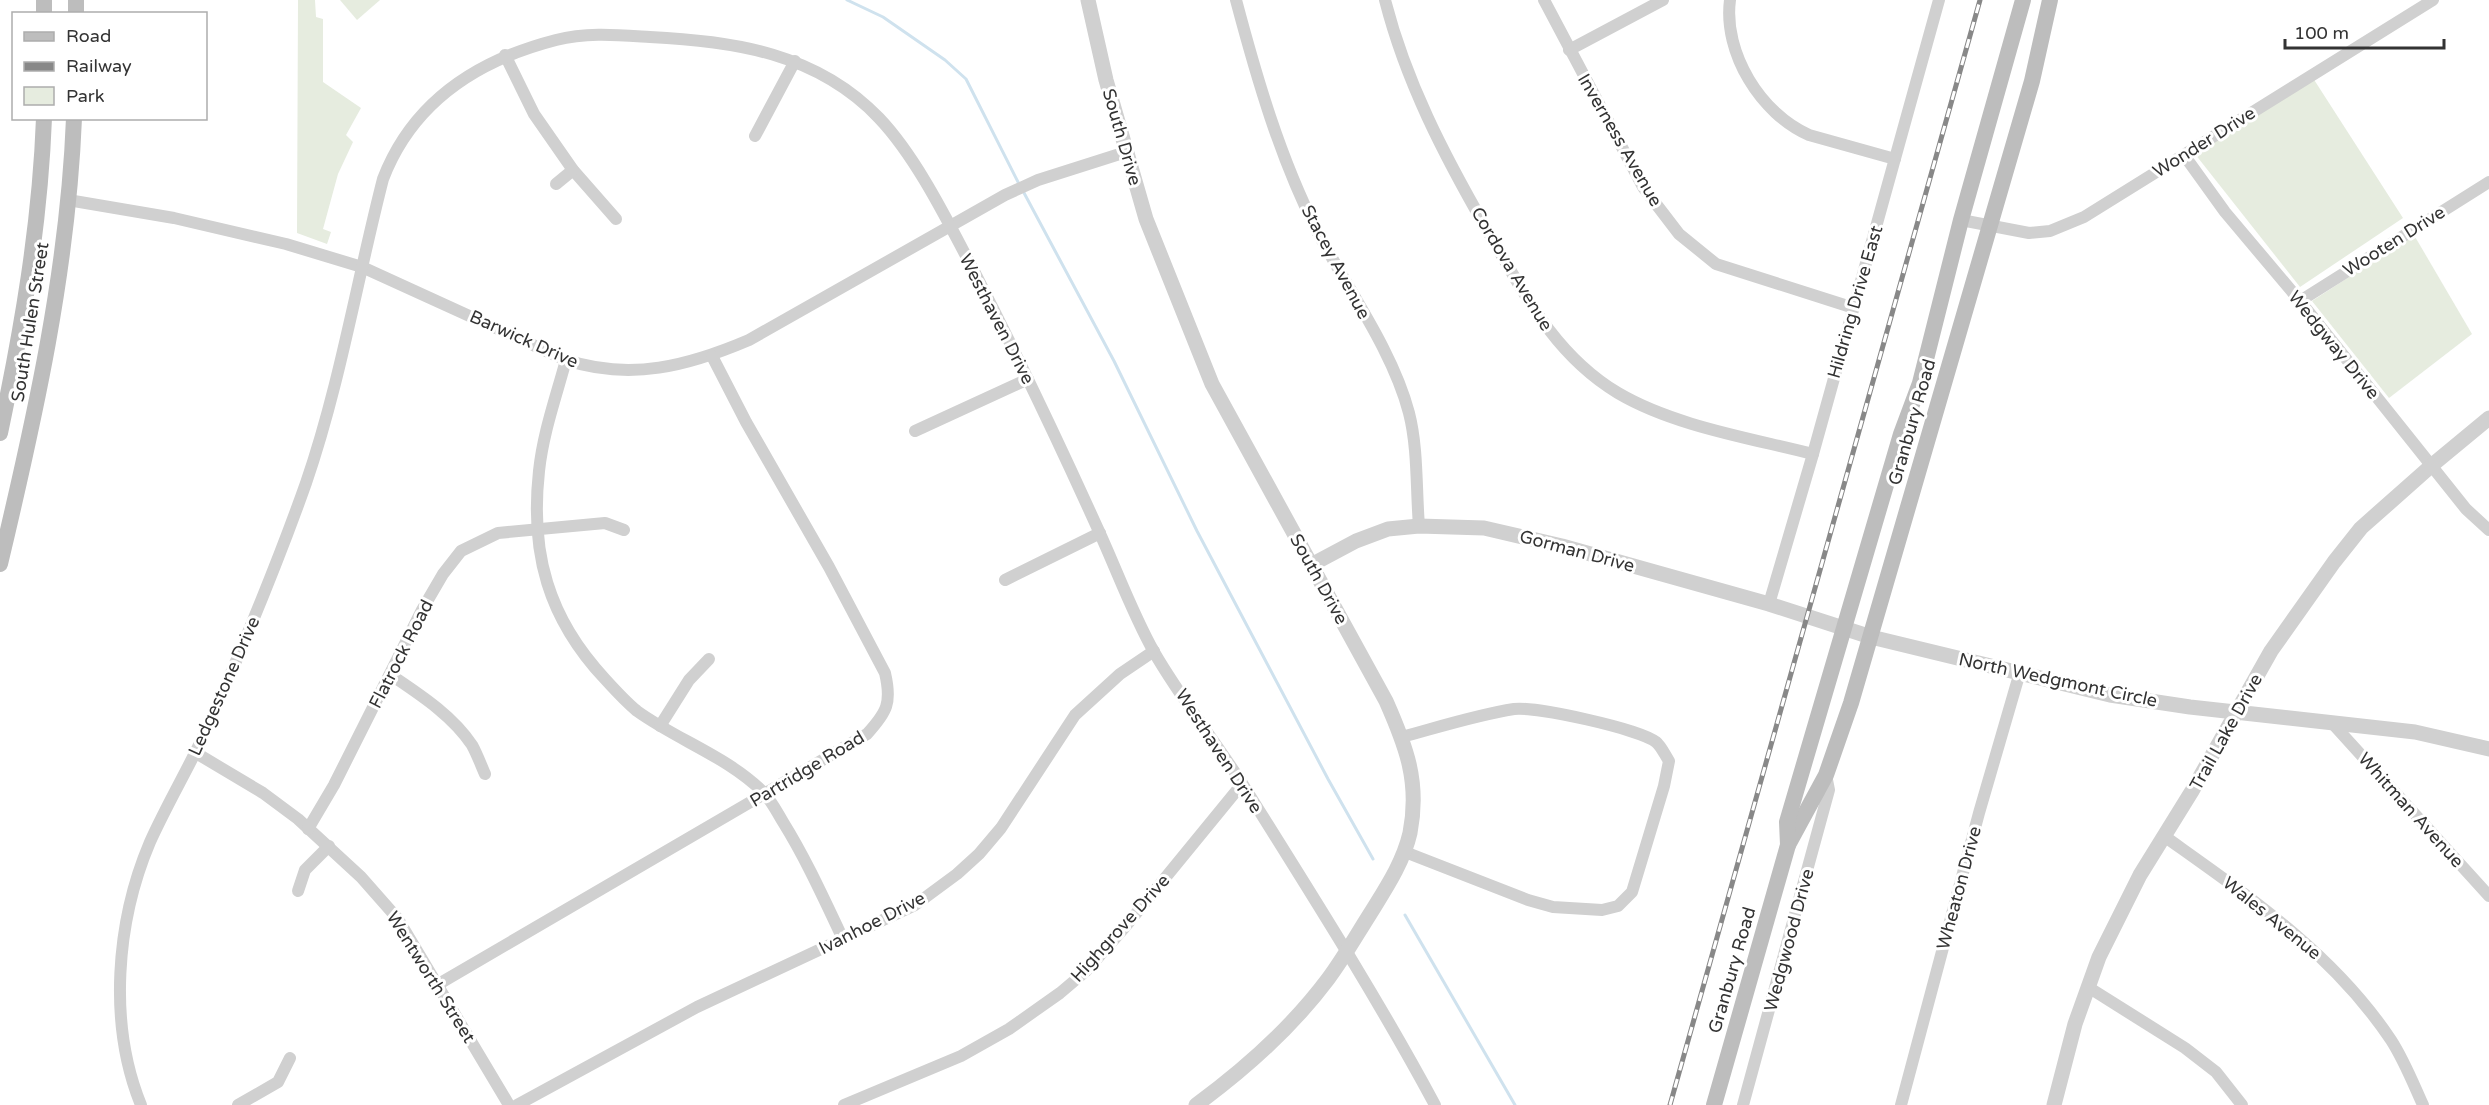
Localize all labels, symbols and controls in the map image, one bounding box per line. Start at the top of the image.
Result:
legend [12,12,207,120]
scale bar [2285,12,2444,50]
text: 100 m [2294,22,2349,44]
text: Road [66,25,111,47]
text: Railway [66,55,132,77]
street label: Inverness Avenue [1573,70,1667,210]
text: Park [66,85,105,107]
street label: South Drive [1098,86,1146,188]
street label: Wonder Drive [2149,102,2259,182]
street label: Stacey Avenue [1297,201,1375,323]
street label: Wooten Drive [2339,201,2449,281]
street label: Cordova Avenue [1466,203,1558,335]
street label: Hildring Drive East [1823,223,1887,381]
street label: South Hulen Street [6,240,54,404]
street label: Westhaven Drive [955,250,1039,388]
street label: Wedgway Drive [2284,286,2384,404]
street label: Barwick Drive [466,305,582,373]
street label: Granbury Road [1883,356,1941,488]
street label: Gorman Drive [1517,525,1637,577]
street label: South Drive [1285,530,1353,628]
street label: Flatrock Road [364,596,438,712]
street label: Ledgestone Drive [183,613,265,759]
street label: North Wedgmont Circle [1957,648,2159,712]
street label: Trail Lake Drive [2185,670,2267,794]
street label: Westhaven Drive [1171,685,1267,817]
street label: Partridge Road [746,726,868,812]
street label: Whitman Avenue [2354,748,2468,872]
street label: Wheaton Drive [1932,824,1986,952]
street label: Wedgwood Drive [1759,866,1819,1014]
street label: Highgrove Drive [1066,869,1174,987]
street label: Wales Avenue [2218,872,2326,964]
street label: Ivanhoe Drive [815,887,929,959]
street label: Granbury Road [1703,904,1761,1036]
street label: Wentworth Street [382,907,480,1047]

